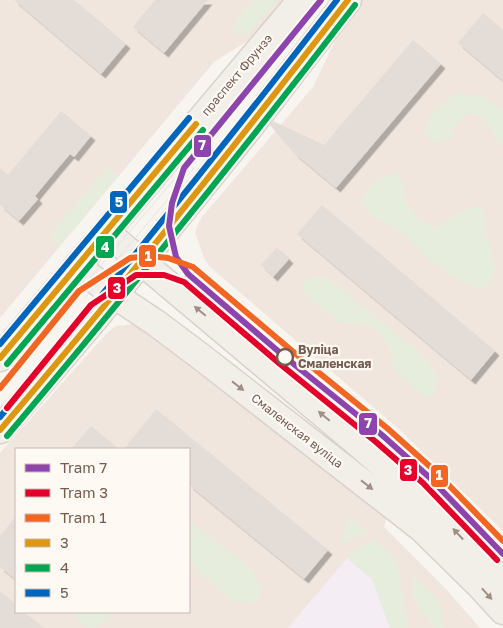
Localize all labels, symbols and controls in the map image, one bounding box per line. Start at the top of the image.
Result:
street label: праспект Фрунзэ [198,31,275,119]
line badge: 7 [193,134,212,158]
text: 7 [198,136,206,153]
line badge: 5 [109,190,128,214]
text: 5 [115,193,124,210]
line badge: 4 [95,235,115,259]
text: 4 [101,238,110,255]
line badge: 1 [138,244,157,268]
text: 1 [144,247,152,264]
line badge: 3 [107,276,126,300]
text: 3 [113,279,121,296]
one-way arrow [194,306,207,317]
place label: Вуліца Смаленская [298,342,371,371]
marker: Вуліца Смаленская [276,348,294,366]
one-way arrow [231,380,244,391]
street label: Смаленская вуліца [248,390,346,471]
one-way arrow [318,410,331,421]
line badge: 7 [358,412,378,436]
text: 7 [364,414,372,431]
legend [15,448,190,613]
text: Tram 7 [60,458,107,476]
line badge: 3 [399,458,418,482]
text: 3 [404,461,412,478]
line badge: 1 [430,464,449,488]
text: 1 [435,466,443,483]
one-way arrow [360,480,373,491]
text: Tram 3 [60,483,108,501]
text: Tram 1 [60,508,106,526]
one-way arrow [452,529,464,541]
text: 3 [60,533,69,551]
text: 4 [60,558,69,576]
text: 5 [60,583,69,601]
one-way arrow [481,587,493,599]

